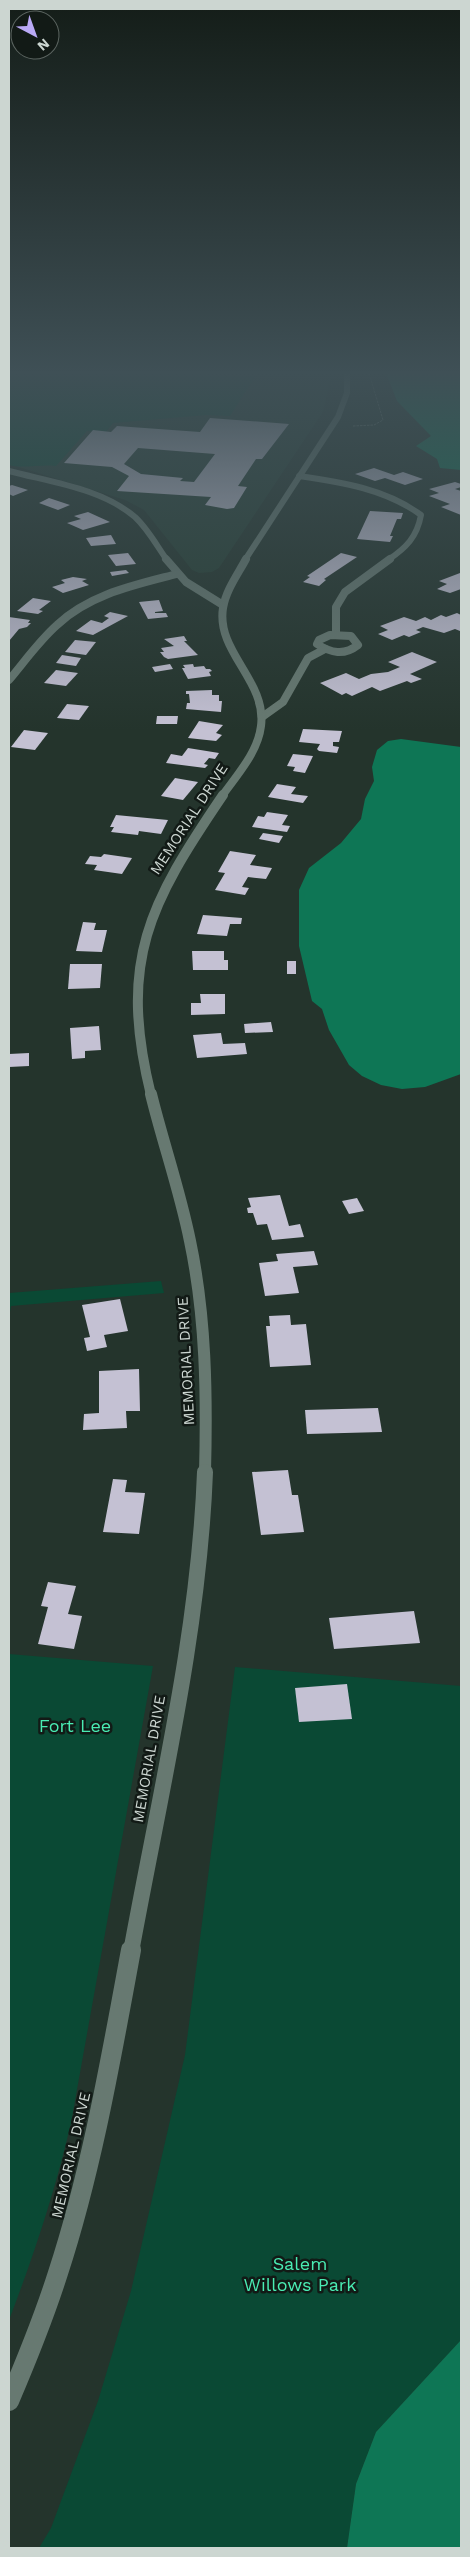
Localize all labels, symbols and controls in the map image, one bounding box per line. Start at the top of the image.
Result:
north arrow [10,10,60,60]
text: N [34,35,53,54]
street label: MEMORIAL DRIVE [146,760,232,878]
street label: MEMORIAL DRIVE [174,1296,198,1426]
street label: MEMORIAL DRIVE [129,1694,169,1824]
park label: Fort Lee [39,1715,111,1736]
street label: MEMORIAL DRIVE [48,2090,94,2220]
park label: Salem Willows Park [244,2253,356,2295]

